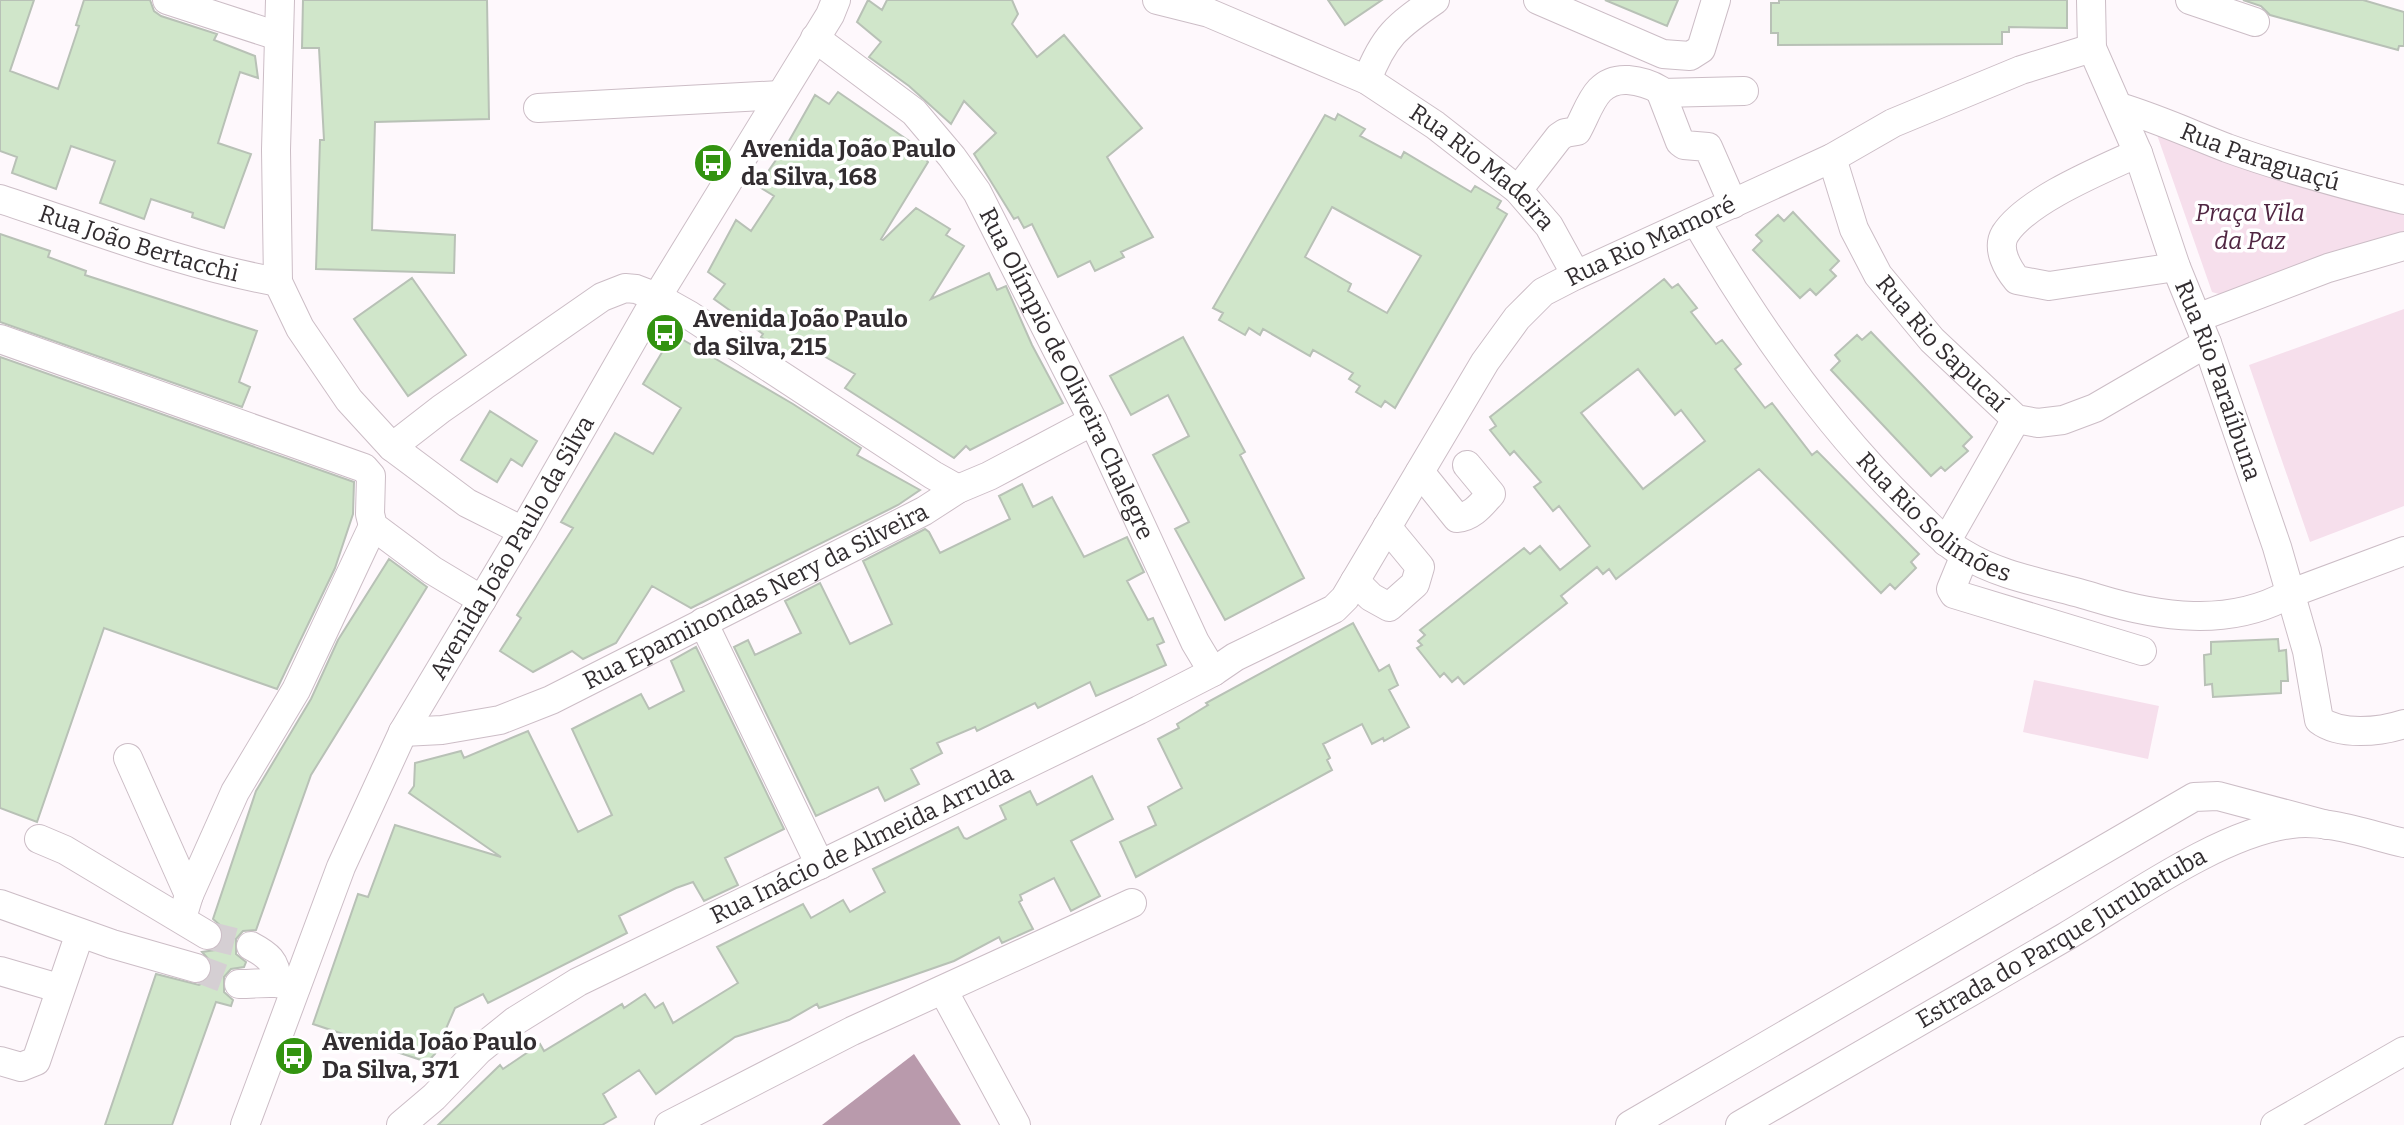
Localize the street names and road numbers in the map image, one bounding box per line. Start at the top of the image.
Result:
street label: Rua Rio Madeira [1404,98,1560,236]
street label: Rua Paraguaçú [2176,117,2343,197]
street label: Rua Rio Mamoré [1561,190,1740,292]
street label: Rua João Bertacchi [35,199,242,287]
street label: Rua Olímpio de Oliveira Chalegre [973,203,1160,544]
street label: Rua Rio Sapucaí [1870,270,2013,417]
street label: Rua Rio Paraíibuna [2169,276,2267,484]
street label: Avenida João Paulo da Silva [424,411,600,684]
street label: Rua Rio Solimões [1851,446,2014,588]
street label: Rua Epaminondas Nery da Silveira [578,497,933,695]
street label: Rua Inácio de Almeida Arruda [706,759,1018,930]
street label: Estrada do Parque Jurubatuba [1912,842,2211,1034]

